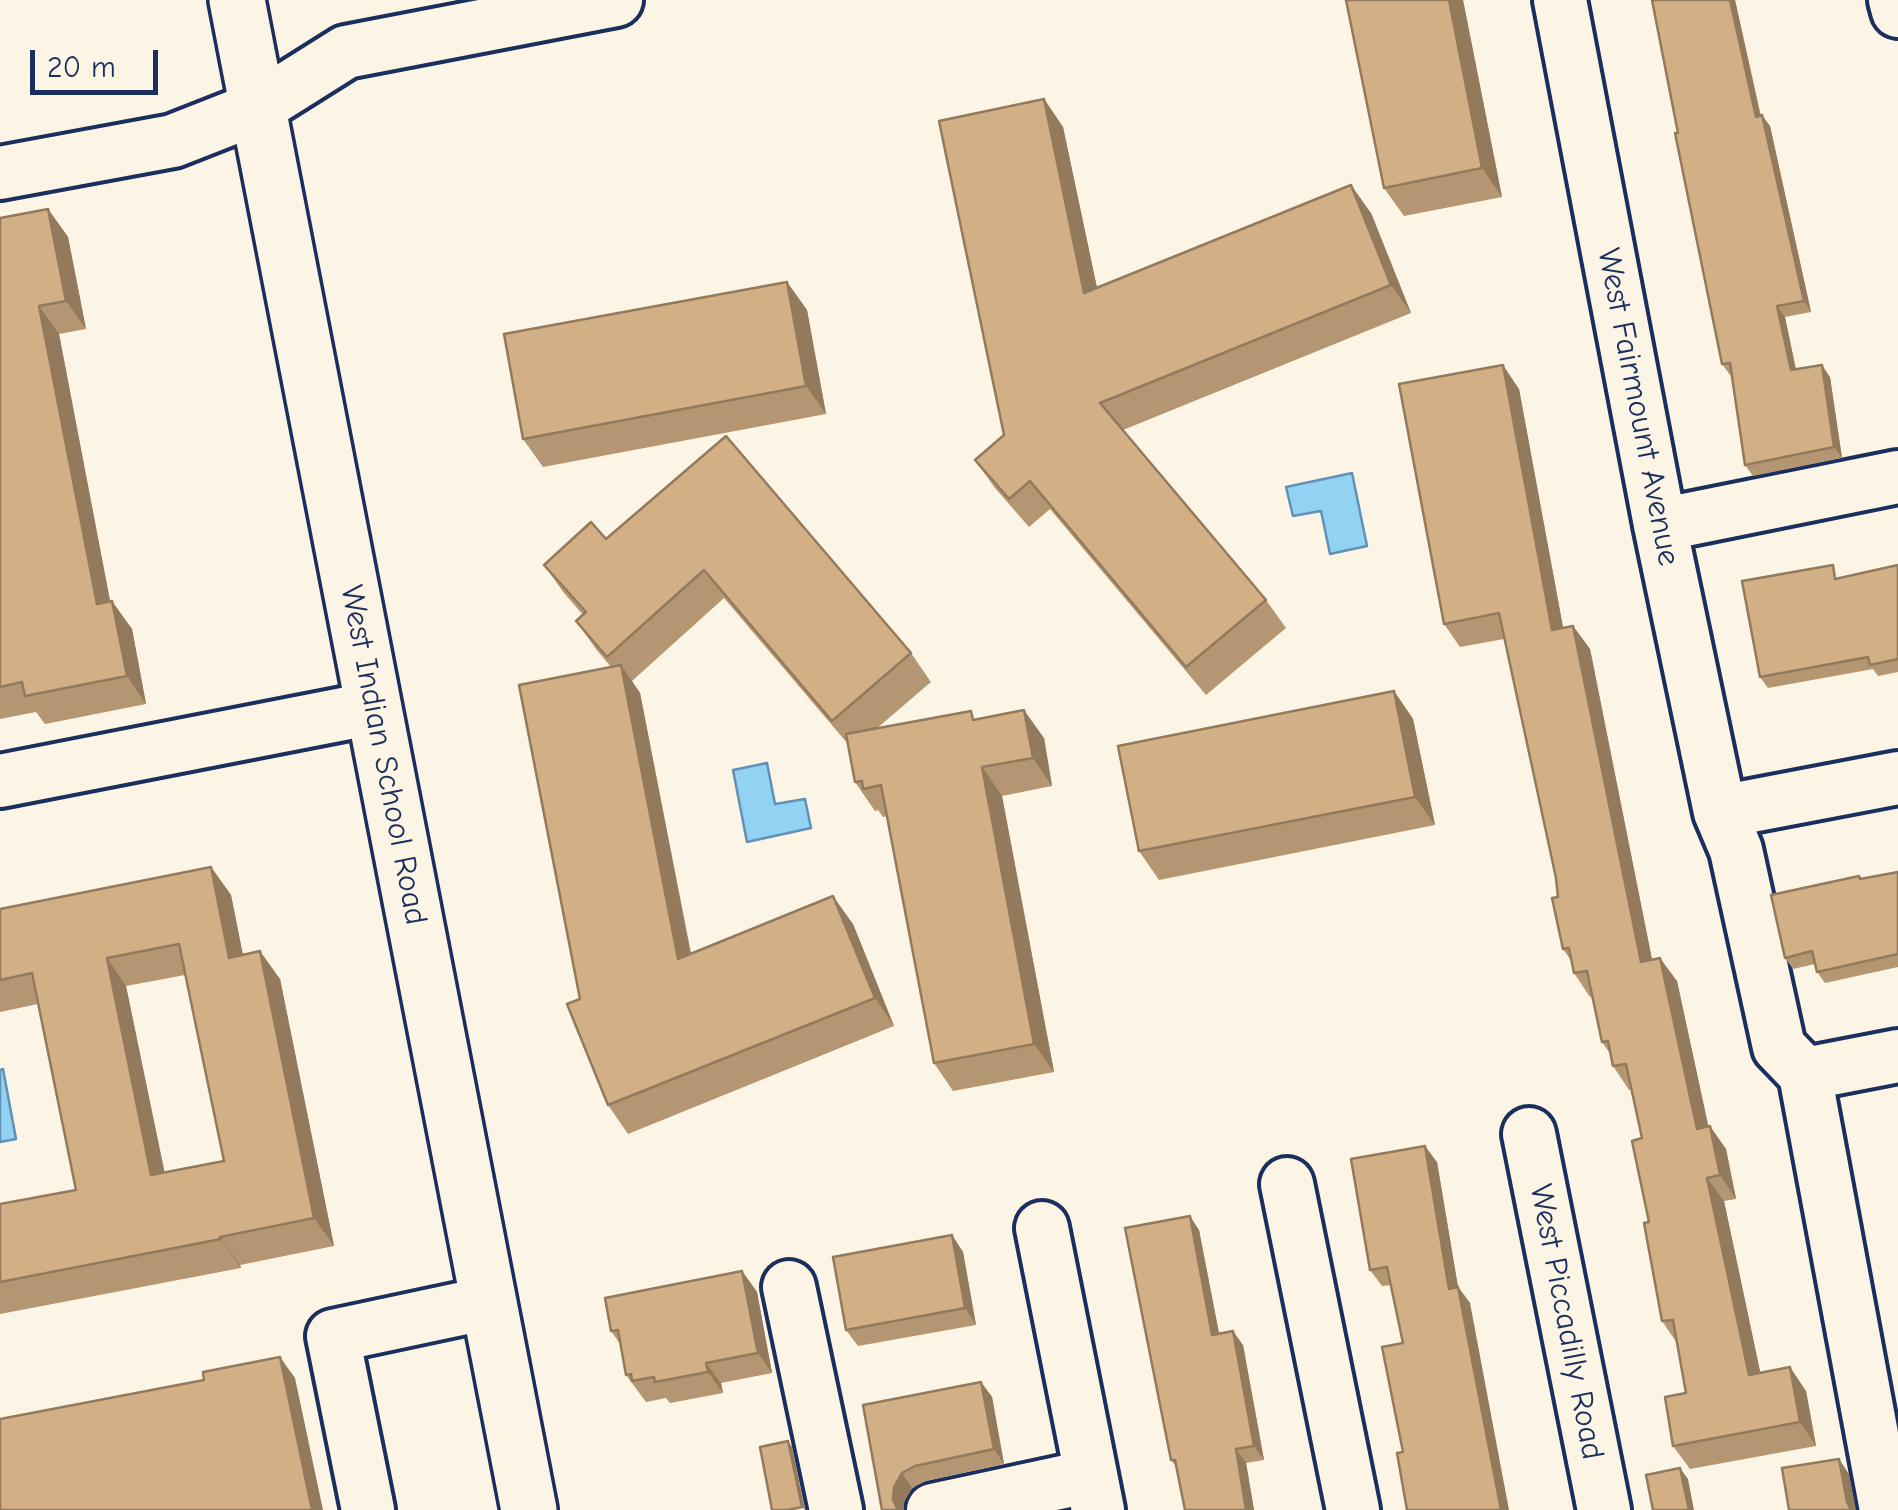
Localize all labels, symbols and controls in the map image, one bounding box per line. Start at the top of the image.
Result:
scale bar [35,30,162,92]
text: 20 m [47,50,116,85]
street label: West Fairmount Avenue [1588,245,1688,569]
street label: West Indian School Road [331,582,435,928]
street label: West Piccadilly Road [1520,1181,1612,1463]

